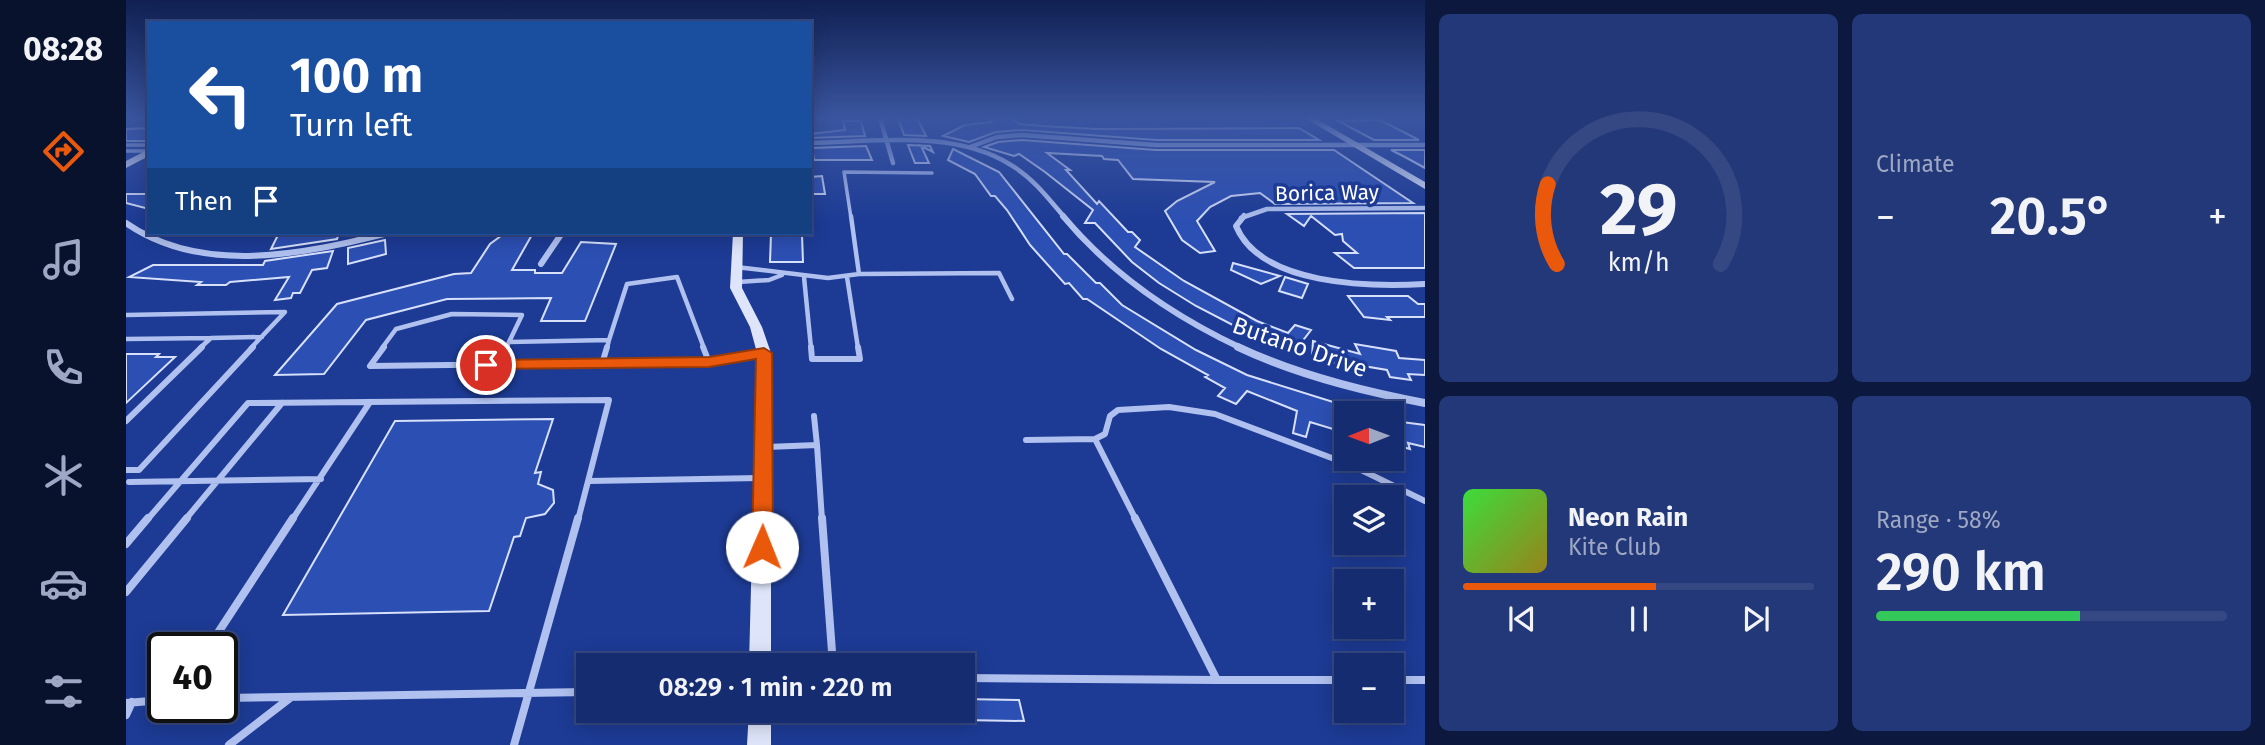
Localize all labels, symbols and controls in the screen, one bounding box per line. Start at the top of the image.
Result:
text: 08:28 [23,30,103,68]
text: 100 m [290,46,423,105]
icon: left [175,49,266,140]
text: Turn left [290,106,412,144]
icon: directions [39,127,88,176]
text: Climate [1876,150,1955,178]
text: 29 [1600,166,1677,253]
street label: Borica Way [1275,179,1380,207]
icon: arrive [247,182,285,220]
text: 20.5° [1990,185,2113,248]
text: Then [175,186,233,217]
text: − [1876,194,1895,240]
text: + [2208,194,2227,240]
icon: music [39,235,88,284]
text: km/h [1608,248,1669,278]
street label: Butano Drive [1229,311,1371,383]
pin [456,335,516,395]
icon: phone [39,343,88,392]
icon: arrive [467,346,505,384]
north arrow [1334,401,1404,471]
map controls [1334,401,1404,723]
icon: climate [39,451,88,500]
button: layers [1334,485,1404,555]
text: Neon Rain [1568,502,1688,533]
text: Range · 58% [1876,506,2001,534]
position arrow [725,510,799,584]
text: Kite Club [1568,533,1661,561]
text: 290 km [1876,541,2046,604]
icon: car [39,559,88,608]
button: + [1334,569,1404,639]
icon: previous [1503,600,1541,638]
icon: pause [1620,600,1658,638]
icon: next [1737,600,1775,638]
speed limit sign: 40 [147,632,238,723]
button: − [1334,653,1404,723]
icon: filters [39,667,88,716]
text: 08:29 · 1 min · 220 m [658,672,893,703]

